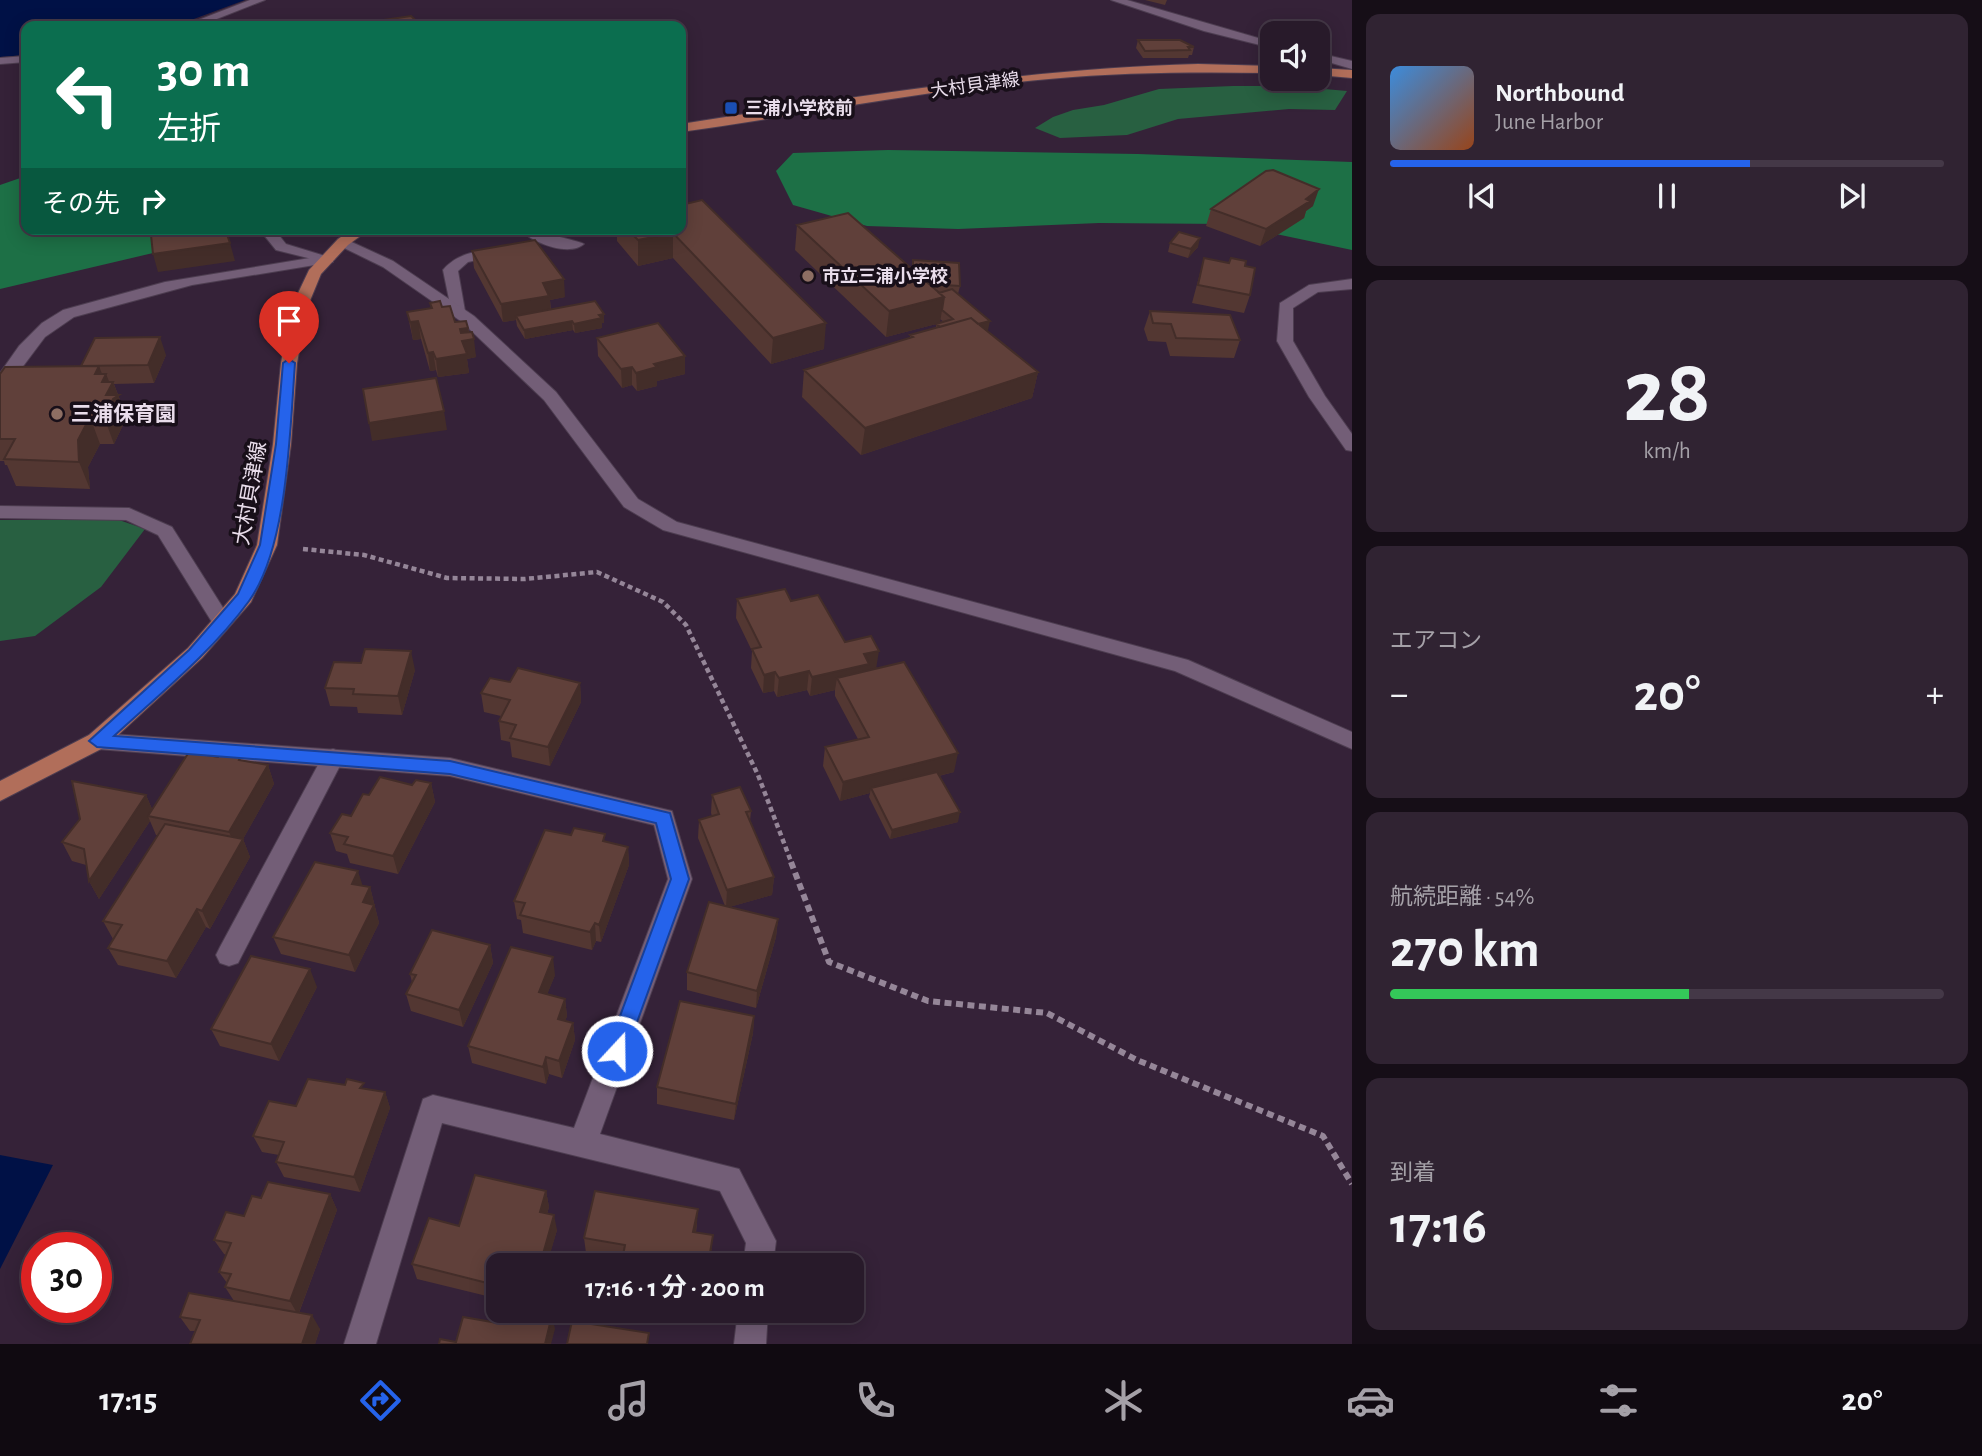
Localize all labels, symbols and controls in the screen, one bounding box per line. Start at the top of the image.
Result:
map controls [1260,21,1330,91]
button: sound [1260,21,1330,91]
text: 30 m [157,47,251,96]
icon: left [42,49,133,140]
street label: 大村貝津線 [929,69,1021,101]
text: Northbound [1495,80,1624,106]
place label: 三浦小学校前 [745,98,853,118]
marker: 三浦小学校前 [723,100,739,116]
text: June Harbor [1495,111,1603,134]
text: 左折 [157,113,221,145]
icon: previous [1463,177,1501,215]
icon: pause [1648,177,1686,215]
icon: next [1833,177,1871,215]
icon: right [134,182,172,220]
text: その先 [42,191,120,217]
place label: 市立三浦小学校 [822,266,948,286]
marker: 市立三浦小学校 [800,268,816,284]
pin [259,291,319,363]
icon: arrive [270,302,308,340]
text: 28 [1623,347,1711,438]
place label: 三浦保育園 [71,402,176,425]
marker: 三浦保育園 [49,406,65,422]
street label: 大村貝津線 [230,439,270,547]
text: km/h [1643,440,1691,463]
text: エアコン [1390,630,1482,653]
text: 20° [1634,668,1700,720]
text: − [1390,676,1408,714]
text: + [1926,676,1944,714]
text: 航続距離 · 54% [1390,886,1535,909]
text: 270 km [1390,924,1540,976]
position arrow [580,1014,654,1088]
text: 到着 [1390,1162,1436,1185]
text: 17:16 [1390,1200,1487,1252]
speed limit sign: 30 [21,1232,112,1323]
text: 17:16 · 1 分 · 200 m [585,1275,765,1301]
icon: directions [356,1376,405,1425]
icon: music [604,1376,653,1425]
icon: phone [851,1376,900,1425]
icon: climate [1099,1376,1148,1425]
icon: car [1346,1376,1395,1425]
icon: filters [1594,1376,1643,1425]
text: 17:15 [99,1384,157,1416]
text: 20° [1841,1384,1883,1416]

